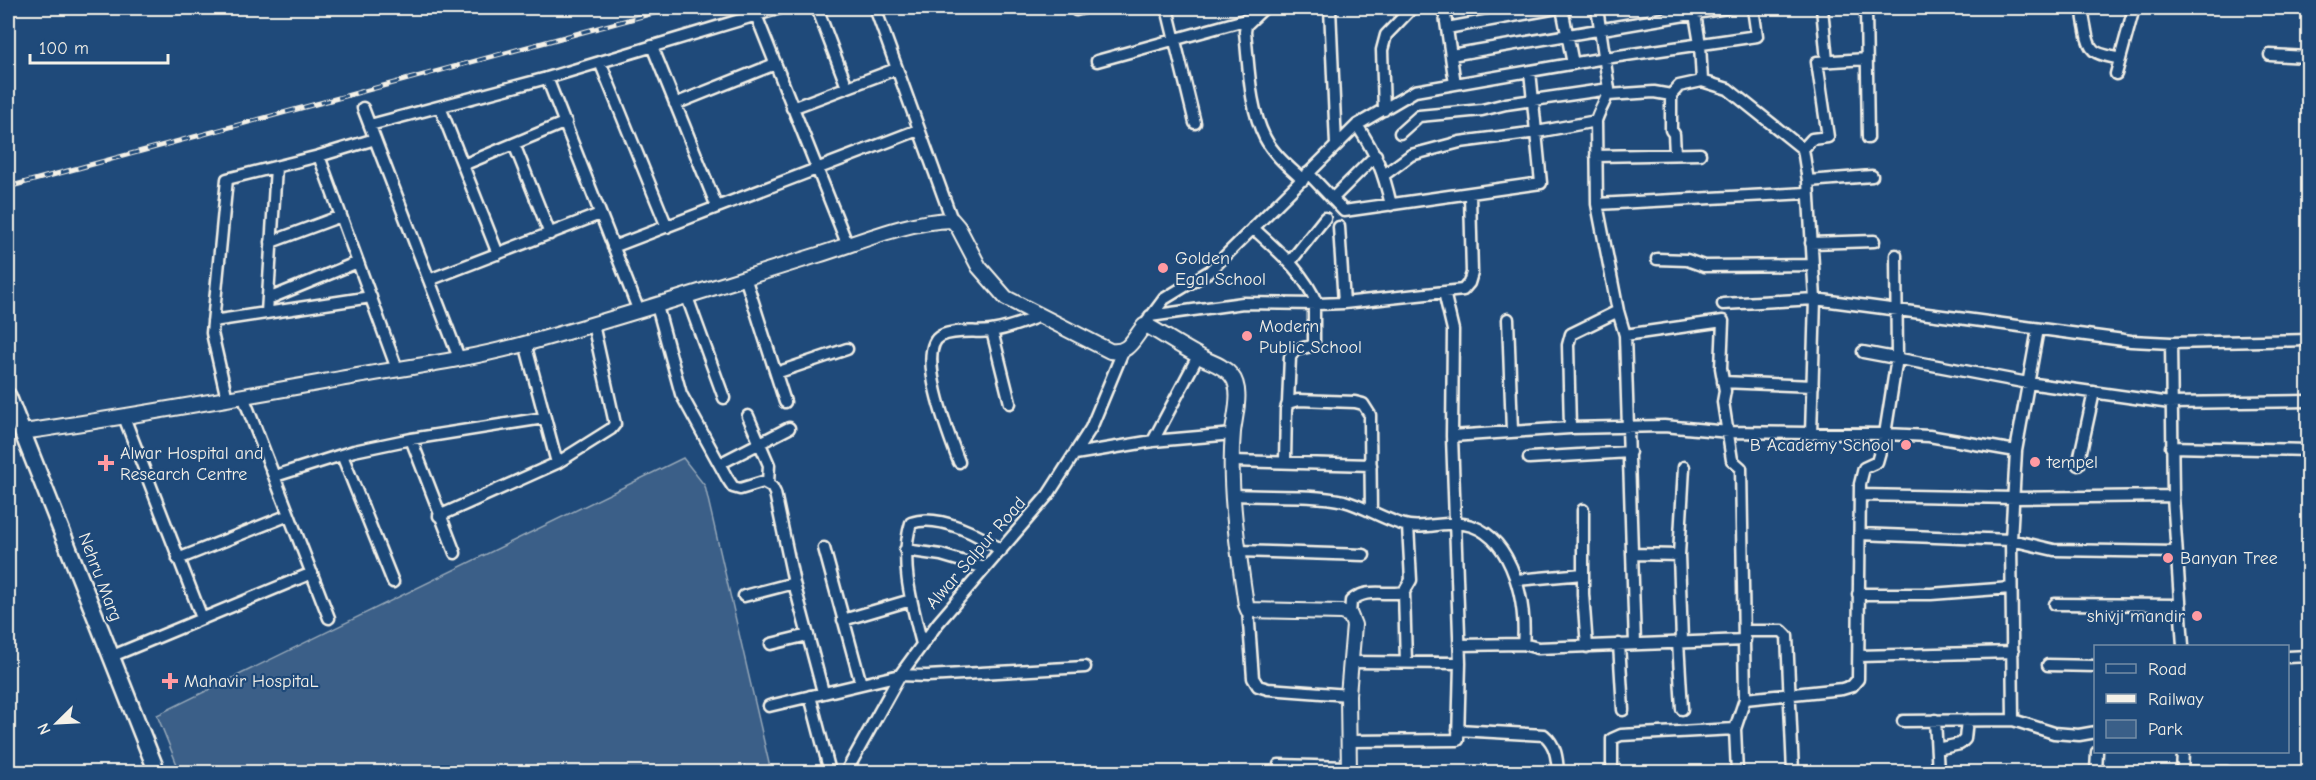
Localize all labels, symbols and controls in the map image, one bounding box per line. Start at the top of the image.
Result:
scale bar [30,27,168,65]
text: 100 m [39,38,89,59]
place label: Golden Egal School [1175,248,1266,290]
marker: Golden Egal School [1156,261,1170,275]
place label: Modern Public School [1259,316,1362,358]
marker: Modern Public School [1240,329,1254,343]
place label: B Academy School [1750,435,1894,456]
marker: B Academy School [1899,438,1913,452]
place label: Alwar Hospital and Research Centre [120,443,263,485]
place label: tempel [2046,452,2098,473]
marker: Alwar Hospital and Research Centre [97,454,115,472]
marker: tempel [2028,455,2042,469]
street label: Alwar Salpur Road [922,493,1030,613]
street label: Nehru Marg [73,530,127,624]
place label: Banyan Tree [2180,548,2278,569]
marker: Banyan Tree [2161,551,2175,565]
place label: shivji mandir [2087,606,2186,627]
marker: shivji mandir [2190,609,2204,623]
legend [2094,645,2289,753]
text: Road [2148,659,2187,680]
place label: Mahavir HospitaL [184,671,319,692]
marker: Mahavir HospitaL [161,672,179,690]
text: Railway [2148,689,2205,710]
north arrow [27,693,87,753]
text: Park [2148,719,2183,740]
text: N [34,720,55,737]

